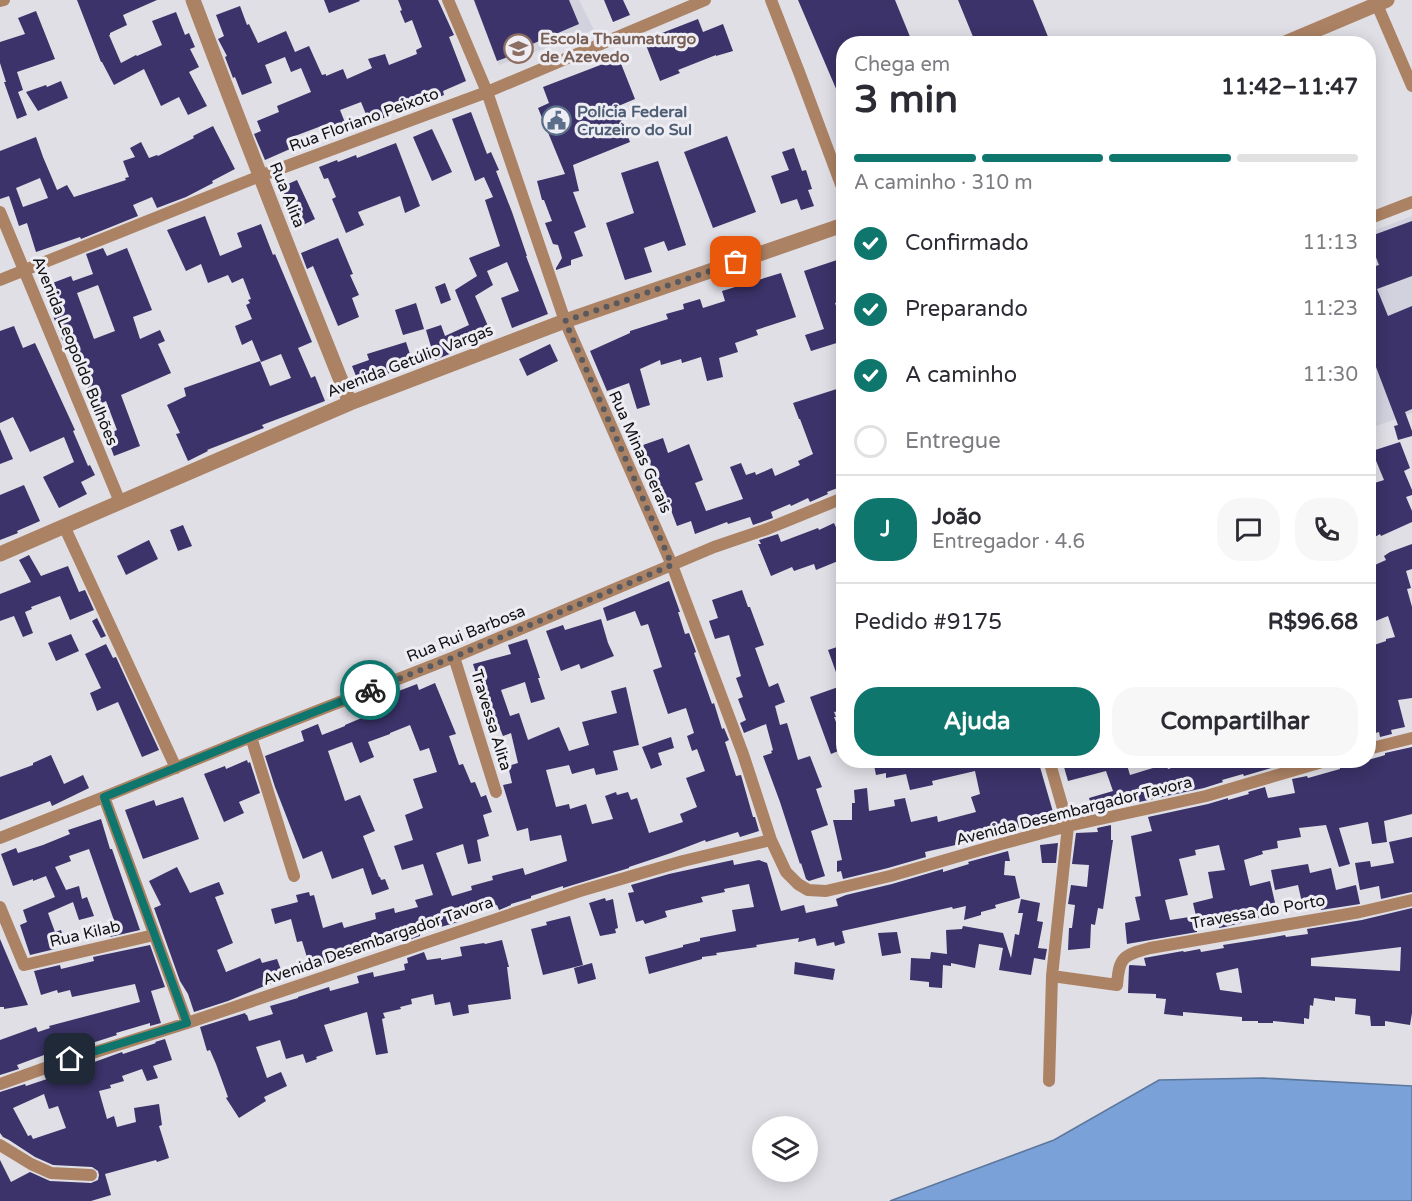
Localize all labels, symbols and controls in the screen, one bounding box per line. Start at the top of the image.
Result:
place label: Escola Thaumaturgo de Azevedo [540,29,697,67]
school or university icon: Escola Thaumaturgo de Azevedo [503,32,535,64]
text: Chega em [854,53,950,77]
text: 11:42–11:47 [1221,74,1358,100]
text: 3 min [854,76,958,123]
street label: Rua Floriano Peixoto [286,84,442,156]
place label: Polícia Federal Cruzeiro do Sul [577,102,692,140]
public building icon: Polícia Federal Cruzeiro do Sul [540,105,572,137]
street label: Rua Alita [265,159,309,231]
text: A caminho · 310 m [854,171,1033,195]
icon: check [854,227,887,260]
text: Confirmado [905,230,1029,256]
text: 11:13 [1303,231,1358,255]
pin [710,236,761,287]
icon: bag [719,245,752,278]
street label: Avenida Leopoldo Bulhões [28,253,122,449]
icon: check [854,293,887,326]
text: Preparando [905,296,1028,322]
text: 11:23 [1303,297,1358,321]
street label: Avenida Getúlio Vargas [324,320,496,402]
icon: check [854,359,887,392]
text: A caminho [905,362,1017,388]
text: 11:30 [1303,363,1358,387]
street label: Rua Minas Gerais [604,388,676,516]
text: Entregue [905,428,1001,454]
button: chat [1217,498,1280,561]
button: phone [1295,498,1358,561]
text: João [932,504,981,530]
text: J [880,516,891,542]
text: Entregador · 4.6 [932,530,1085,554]
street label: Rua Rui Barbosa [404,601,528,667]
text: Pedido #9175 [854,609,1002,635]
text: R$96.68 [1268,609,1358,635]
courier [340,660,400,720]
street label: Travessa Alita [466,667,516,773]
icon: bike [354,674,387,707]
button: Ajuda [854,687,1100,756]
button: Compartilhar [1112,687,1358,756]
street label: Avenida Desembargador Tavora [954,772,1194,850]
street label: Travessa do Porto [1189,890,1327,934]
street label: Avenida Desembargador Tavora [260,892,496,990]
street label: Rua Kilab [48,916,122,952]
pin [44,1033,95,1084]
icon: home [53,1042,86,1075]
map controls [752,1116,818,1182]
button: layers [752,1116,818,1182]

